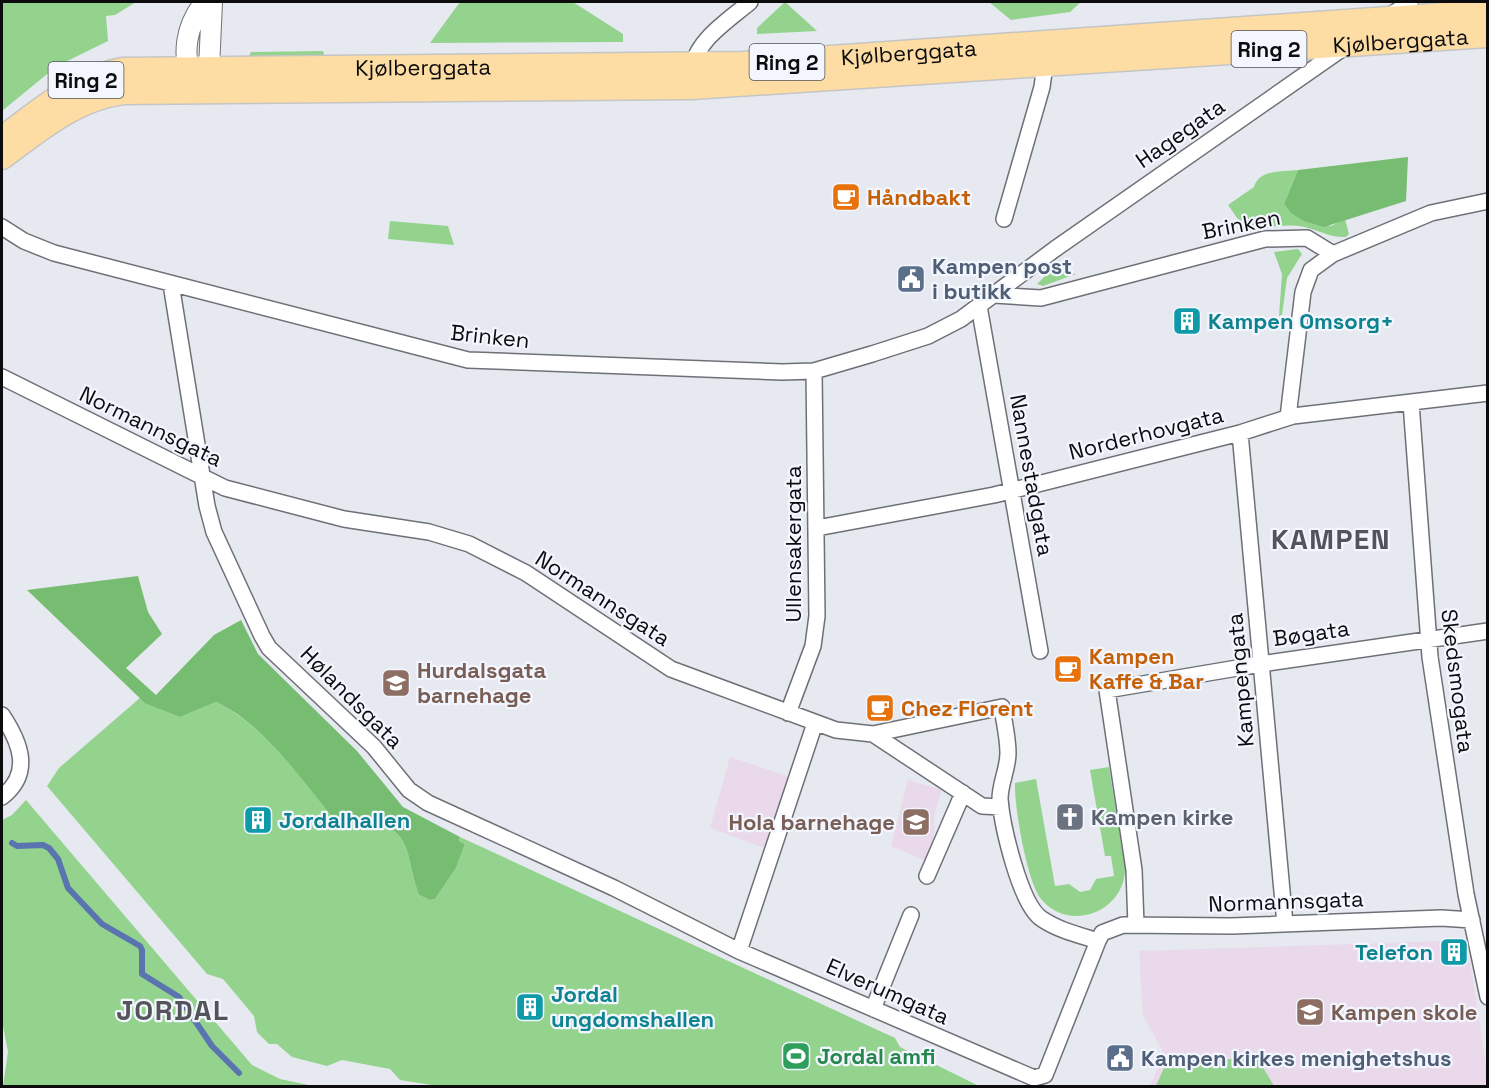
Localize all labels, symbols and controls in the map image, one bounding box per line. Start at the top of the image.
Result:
street label: Kjølberggata [1332,22,1470,59]
road number: Ring 2 [1232,31,1306,67]
street label: Kjølberggata [840,34,978,71]
road number: Ring 2 [750,44,824,80]
street label: Kjølberggata [355,52,492,82]
road number: Ring 2 [48,62,124,98]
street label: Hagegata [1130,92,1230,174]
cafe icon: Håndbakt [830,181,862,213]
place label: Håndbakt [867,183,971,211]
street label: Brinken [1199,203,1283,245]
place label: Kampen post i butikk [932,252,1072,305]
public building icon: Kampen post i butikk [895,263,927,295]
building icon: Kampen Omsorg+ [1171,305,1203,337]
place label: Kampen Omsorg+ [1208,307,1394,335]
street label: Brinken [449,318,531,354]
street label: Normannsgata [75,379,227,473]
street label: Nannestadgata [1004,392,1060,559]
street label: Norderhovgata [1066,400,1227,466]
street label: Ullensakergata [779,465,807,623]
district label: KAMPEN [1271,521,1391,557]
street label: Normannsgata [530,544,676,652]
street label: Skedsmogata [1435,607,1481,755]
street label: Kampengata [1220,611,1260,748]
street label: Bøgata [1271,614,1351,652]
street label: Hølandsgata [295,640,410,755]
place label: Kampen Kaffe & Bar [1089,642,1204,695]
cafe icon: Kampen Kaffe & Bar [1052,653,1084,685]
place label: Hurdalsgata barnehage [417,656,546,709]
school or university icon: Hurdalsgata barnehage [380,667,412,699]
cafe icon: Chez Florent [864,692,896,724]
place label: Chez Florent [901,694,1034,722]
church icon: Kampen kirke [1054,801,1086,833]
place label: Kampen kirke [1091,803,1234,831]
building icon: Jordalhallen [242,804,274,836]
place label: Jordalhallen [279,806,410,834]
school or university icon: Hola barnehage [900,806,932,838]
place label: Hola barnehage [728,808,895,836]
street label: Normannsgata [1208,884,1364,918]
building icon: Telefon [1438,936,1470,968]
place label: Telefon [1355,938,1433,966]
street label: Elverumgata [822,951,954,1031]
place label: Jordal ungdomshallen [551,980,714,1033]
building icon: Jordal ungdomshallen [514,991,546,1023]
district label: JORDAL [116,992,230,1028]
school or university icon: Kampen skole [1294,996,1326,1028]
place label: Kampen skole [1331,998,1477,1026]
sports icon: Jordal amfi [780,1040,812,1072]
place label: Jordal amfi [817,1042,936,1070]
public building icon: Kampen kirkes menighetshus [1104,1042,1136,1074]
place label: Kampen kirkes menighetshus [1141,1044,1452,1072]

